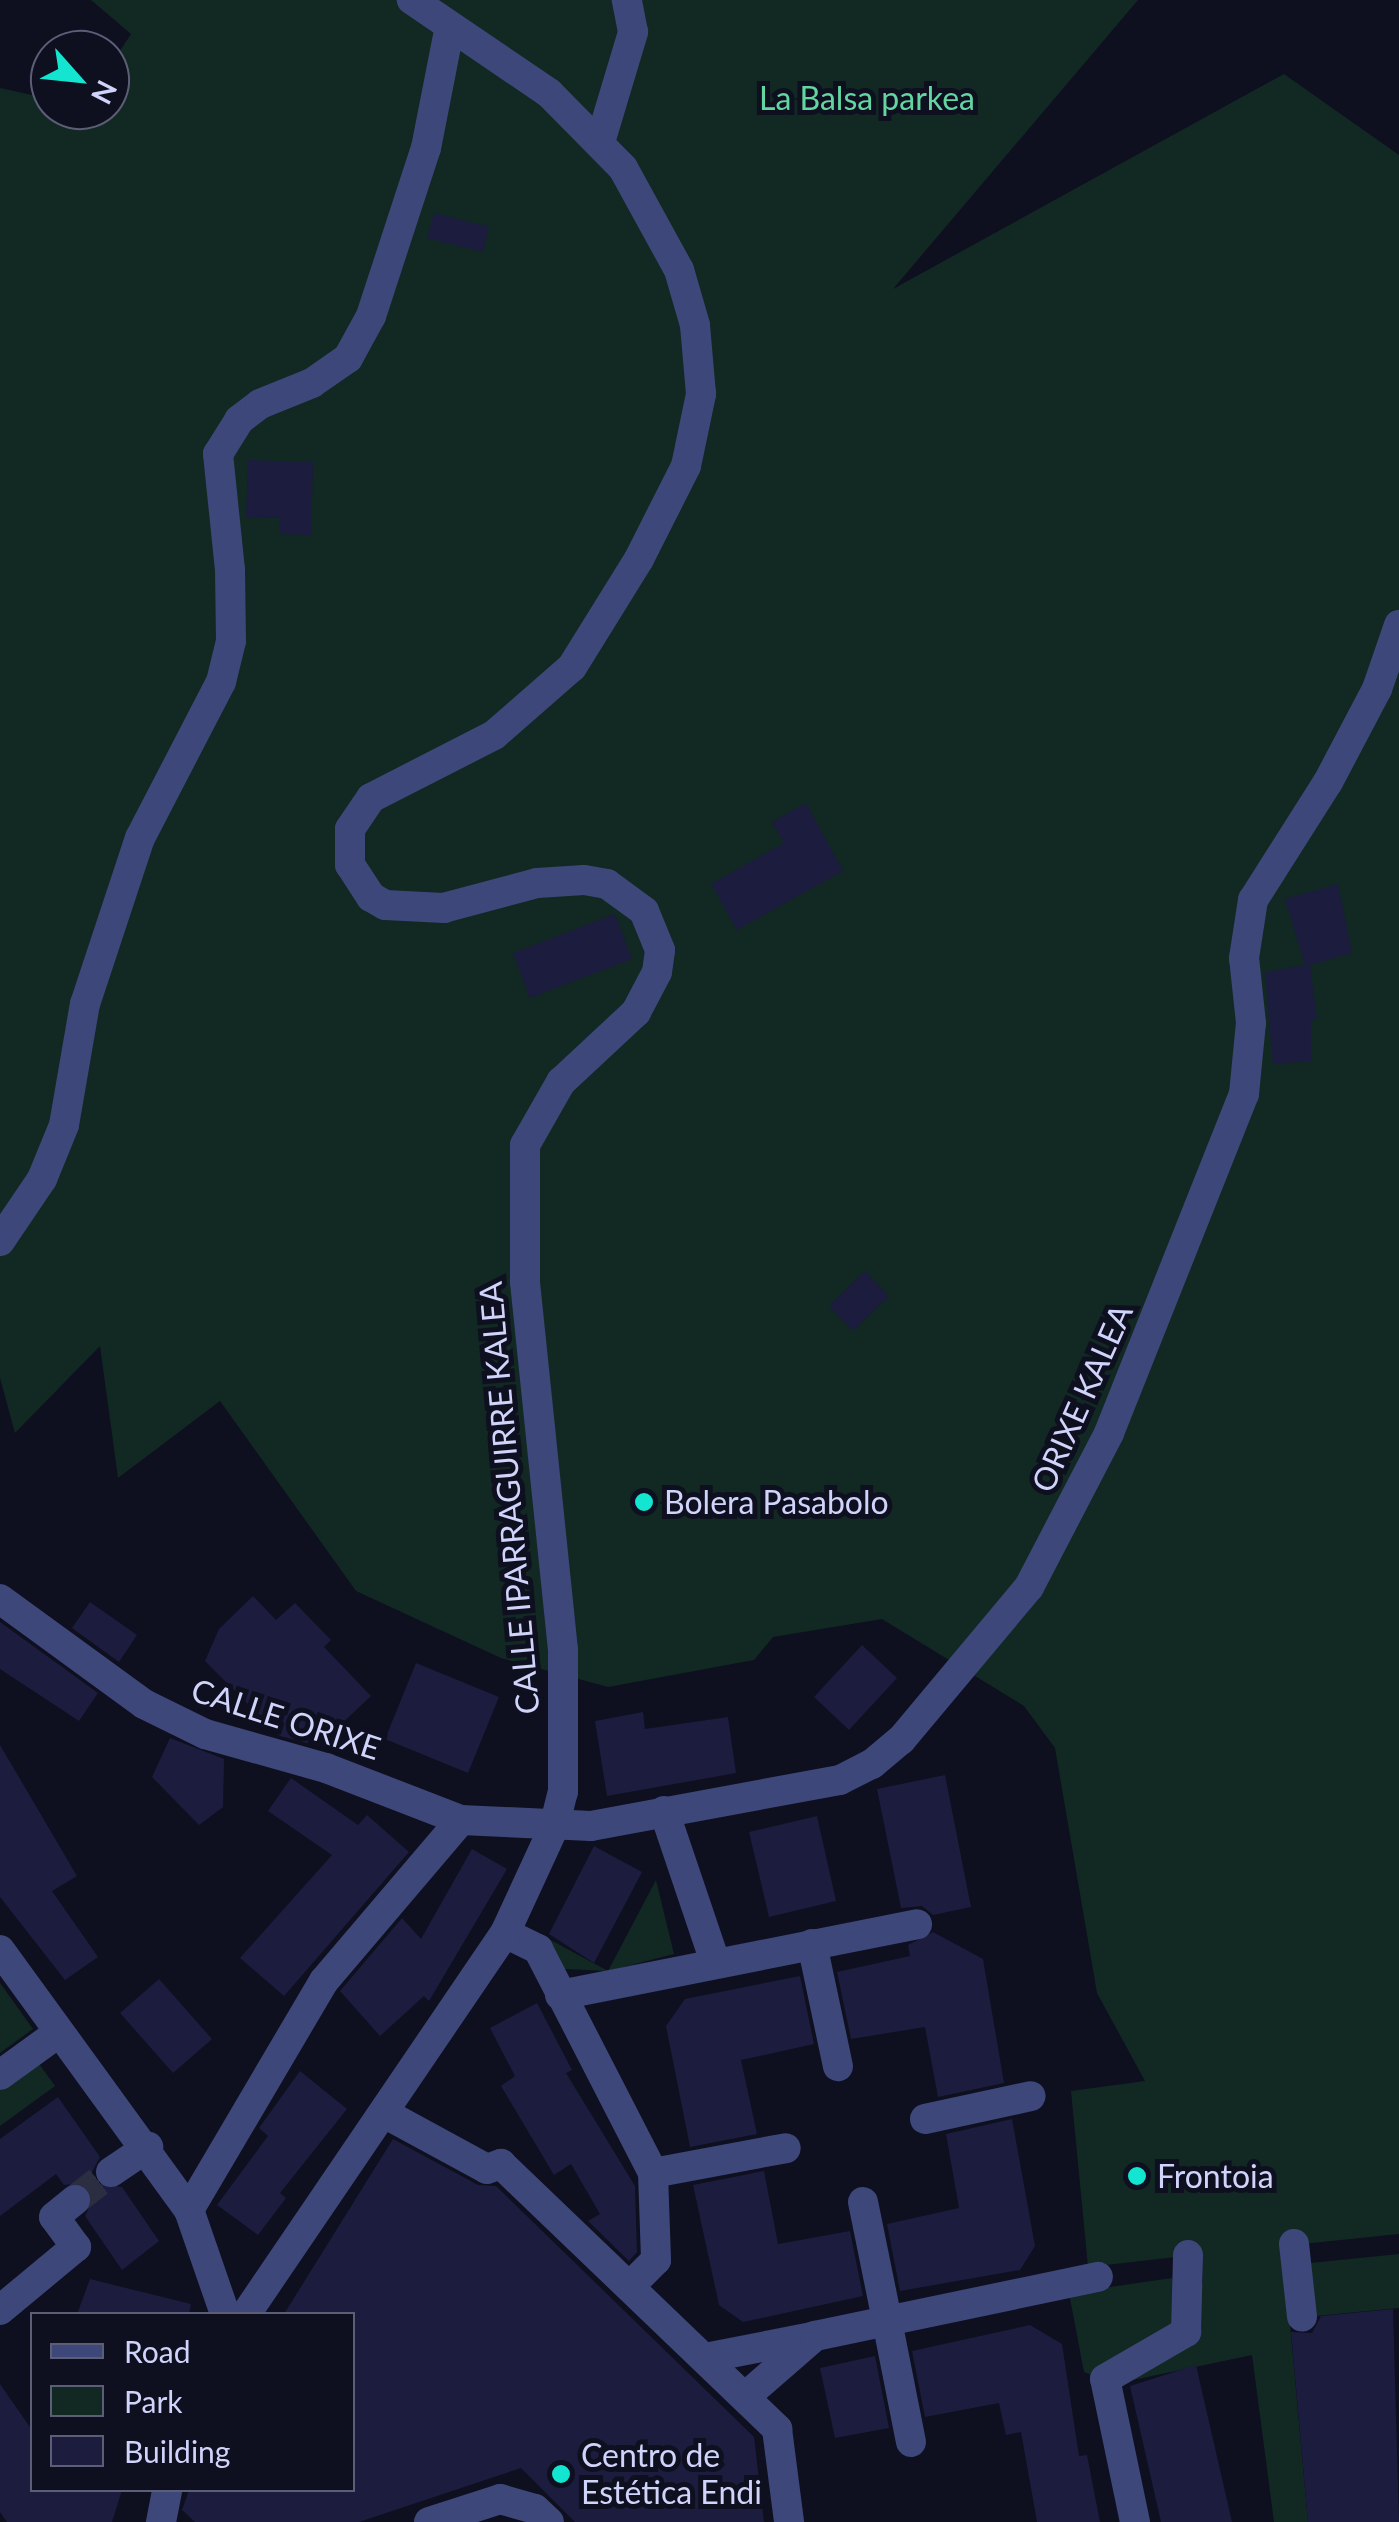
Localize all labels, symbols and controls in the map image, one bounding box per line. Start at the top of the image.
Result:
north arrow [30,30,130,130]
text: N [85,75,125,110]
park label: La Balsa parkea [759,79,975,117]
street label: CALLE IPARRAGUIRRE KALEA [471,1280,547,1716]
street label: ORIXE KALEA [1023,1298,1141,1498]
place label: Bolera Pasabolo [664,1483,889,1521]
marker: Bolera Pasabolo [633,1491,655,1513]
street label: CALLE ORIXE [187,1670,385,1768]
place label: Frontoia [1157,2157,1274,2195]
marker: Frontoia [1126,2165,1148,2187]
legend [30,2312,355,2492]
text: Road [124,2333,191,2369]
text: Park [124,2383,183,2419]
text: Building [124,2433,230,2469]
place label: Centro de Estética Endi [581,2437,762,2512]
marker: Centro de Estética Endi [550,2463,572,2485]

